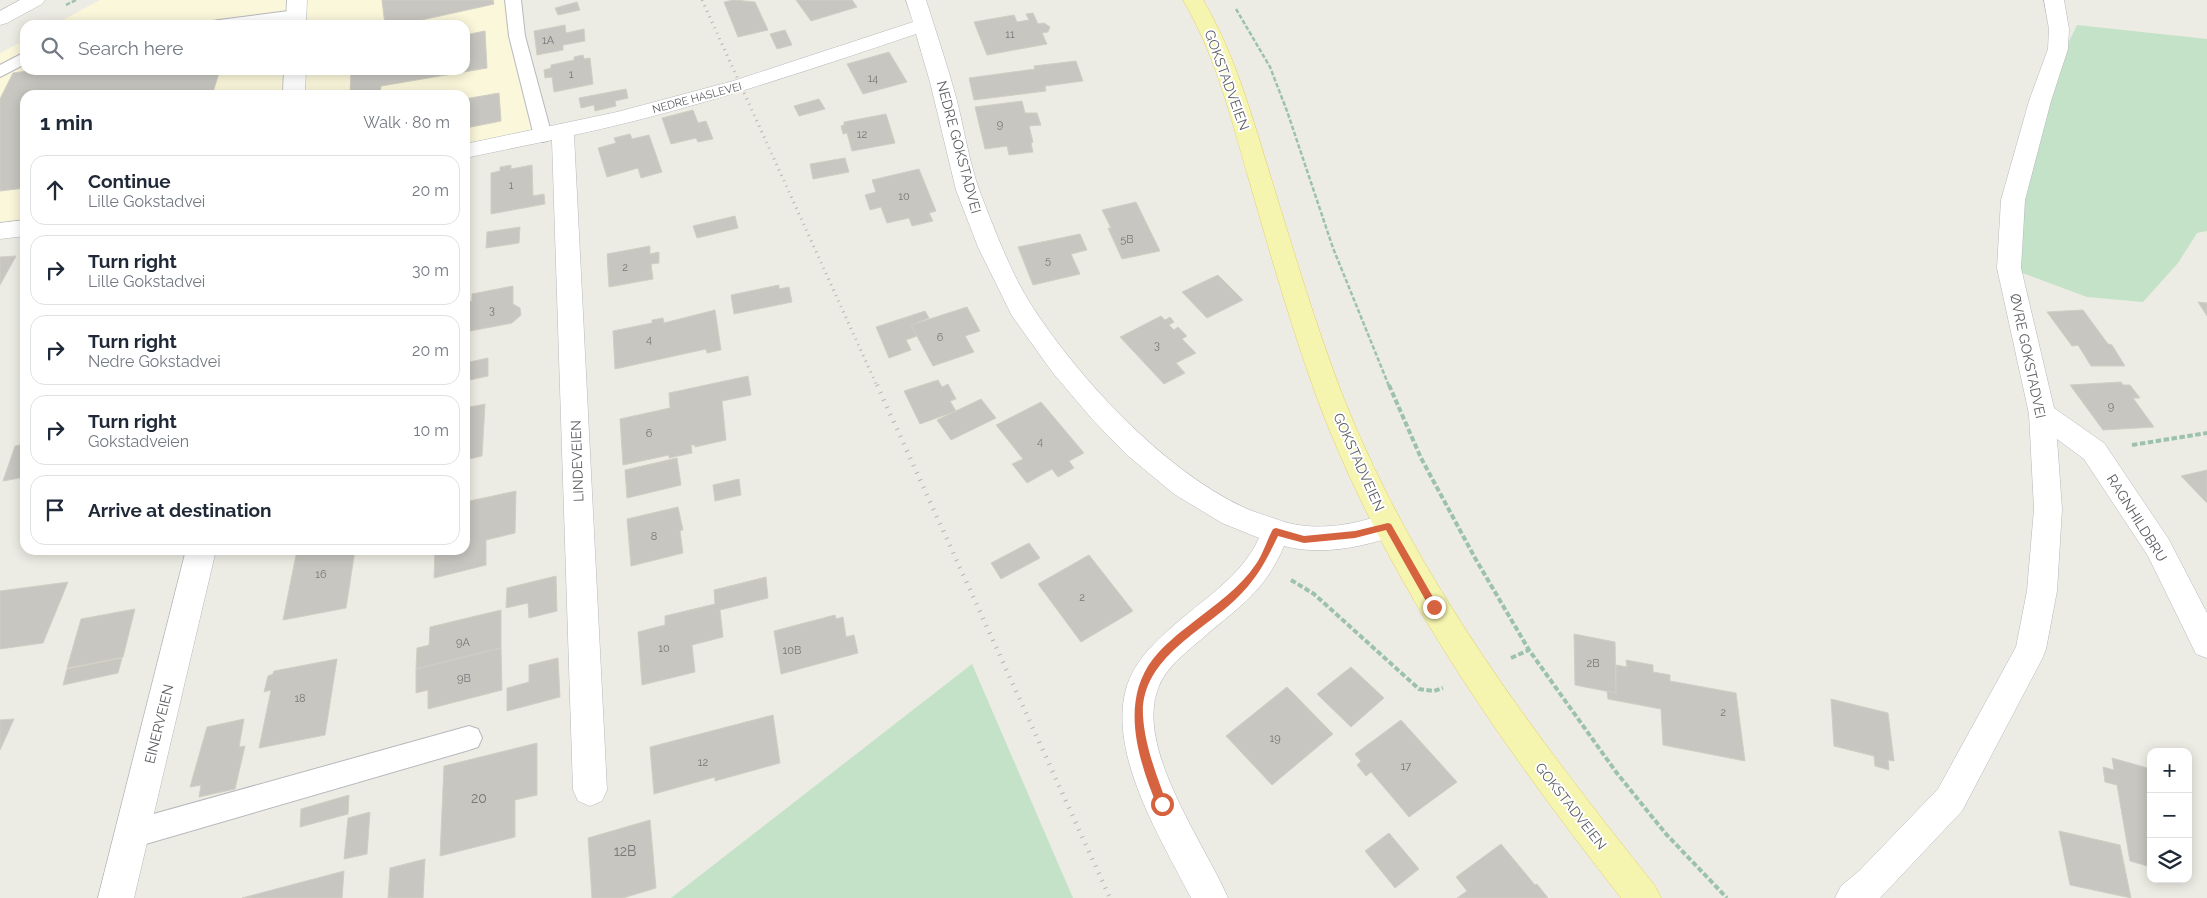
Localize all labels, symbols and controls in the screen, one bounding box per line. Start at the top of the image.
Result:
search box [20,20,470,75]
house number: 11 [1005,28,1015,41]
street label: GOKSTADVEIEN [1201,28,1253,132]
icon: search [38,34,66,62]
house number: 1A [542,34,555,47]
text: Search here [78,37,184,59]
house number: 1 [569,68,574,81]
house number: 14 [868,72,878,85]
street label: NEDRE GOKSTADVEI [934,79,984,215]
street label: NEDRE HASLEVEI [651,80,743,116]
text: 1 min [40,110,93,135]
text: Walk · 80 m [363,113,450,132]
house number: 9 [997,118,1003,131]
house number: 12 [857,128,867,141]
text: Continue [88,170,171,192]
icon: ahead [41,176,69,204]
house number: 1 [509,179,514,192]
text: 20 m [412,181,449,200]
house number: 10 [898,190,910,203]
text: Lille Gokstadvei [88,192,205,211]
house number: 5B [1120,233,1134,246]
text: Turn right [88,250,177,272]
house number: 5 [1045,254,1051,267]
icon: right [41,256,69,284]
text: 30 m [412,261,449,280]
house number: 2 [622,261,628,274]
text: Lille Gokstadvei [88,272,205,291]
street label: ØVRE GOKSTADVEI [2007,292,2049,420]
house number: 3 [489,304,495,317]
text: Turn right [88,330,177,352]
house number: 6 [937,331,944,344]
house number: 4 [646,333,652,346]
icon: right [41,336,69,364]
house number: 3 [1154,339,1160,352]
text: 20 m [412,341,449,360]
text: Nedre Gokstadvei [88,352,221,371]
house number: 9 [2108,400,2114,413]
text: Turn right [88,410,177,432]
street label: GOKSTADVEIEN [1330,411,1388,513]
icon: right [41,416,69,444]
street label: LINDEVEIEN [568,420,586,502]
text: 10 m [414,421,449,440]
house number: 6 [646,427,653,440]
text: Gokstadveien [88,432,189,451]
house number: 4 [1037,435,1043,448]
street label: RAGNHILDBRU [2104,471,2170,565]
icon: arrive [41,496,69,524]
text: Arrive at destination [88,499,272,521]
house number: 8 [651,530,657,543]
house number: 16 [315,568,327,581]
house number: 2 [1079,591,1085,604]
route end [1423,596,1446,619]
house number: 9A [456,636,471,649]
house number: 10 [658,642,670,655]
house number: 10B [783,644,801,657]
house number: 2B [1586,657,1600,670]
house number: 9B [457,672,471,685]
street label: EINERVEIEN [141,683,177,765]
house number: 18 [294,692,306,705]
house number: 2 [1720,706,1726,719]
house number: 19 [1269,732,1281,745]
map controls [2147,748,2192,883]
button: + [2147,748,2192,793]
house number: 12 [698,756,708,769]
street label: GOKSTADVEIEN [1532,759,1610,853]
house number: 17 [1401,760,1411,773]
house number: 20 [471,790,487,806]
route start [1151,793,1174,816]
button: − [2147,793,2192,838]
button: layers [2147,838,2192,883]
house number: 12B [614,843,636,859]

